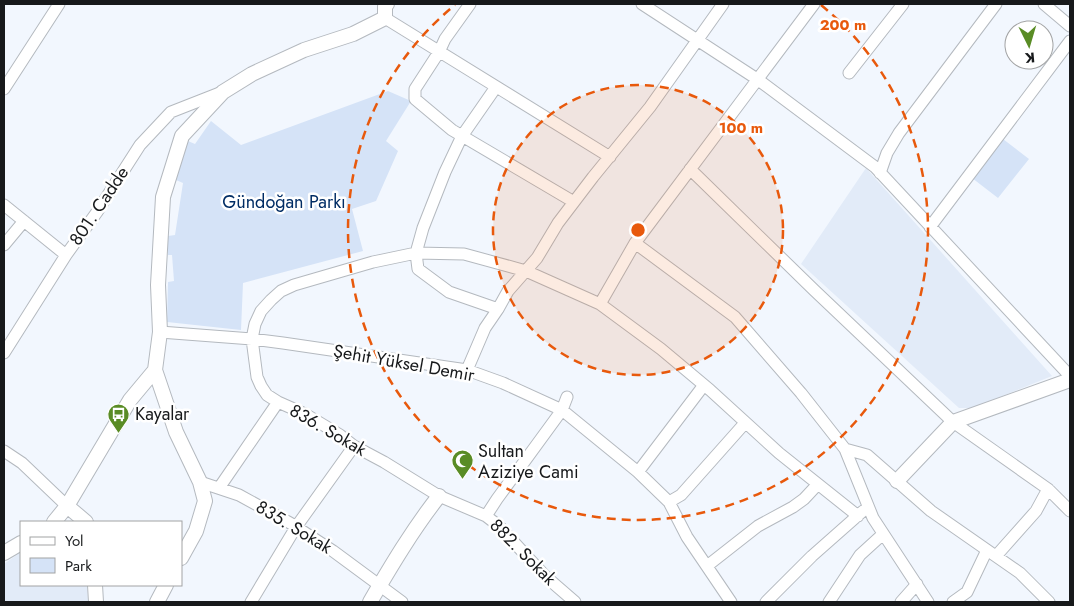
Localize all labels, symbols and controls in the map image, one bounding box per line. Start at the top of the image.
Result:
text: 200 m [820,14,866,36]
north arrow [1004,20,1054,70]
text: K [1024,48,1036,68]
text: 100 m [719,117,763,139]
street label: 801. Cadde [63,161,135,251]
park label: Gündoğan Parkı [222,189,346,215]
centre of rings [629,221,647,239]
street label: Şehit Yüksel Demir [331,338,477,388]
street label: 836. Sokak [285,397,371,463]
place label: Kayalar [135,401,190,427]
bus stop icon: Kayalar [107,402,131,433]
place label: Sultan Aziziye Cami [478,438,579,485]
mosque icon: Sultan Aziziye Cami [450,449,474,480]
street label: 835. Sokak [251,494,337,560]
street label: 882. Sokak [484,513,562,591]
legend [20,521,182,586]
text: Yol [65,530,84,552]
text: Park [65,555,92,577]

